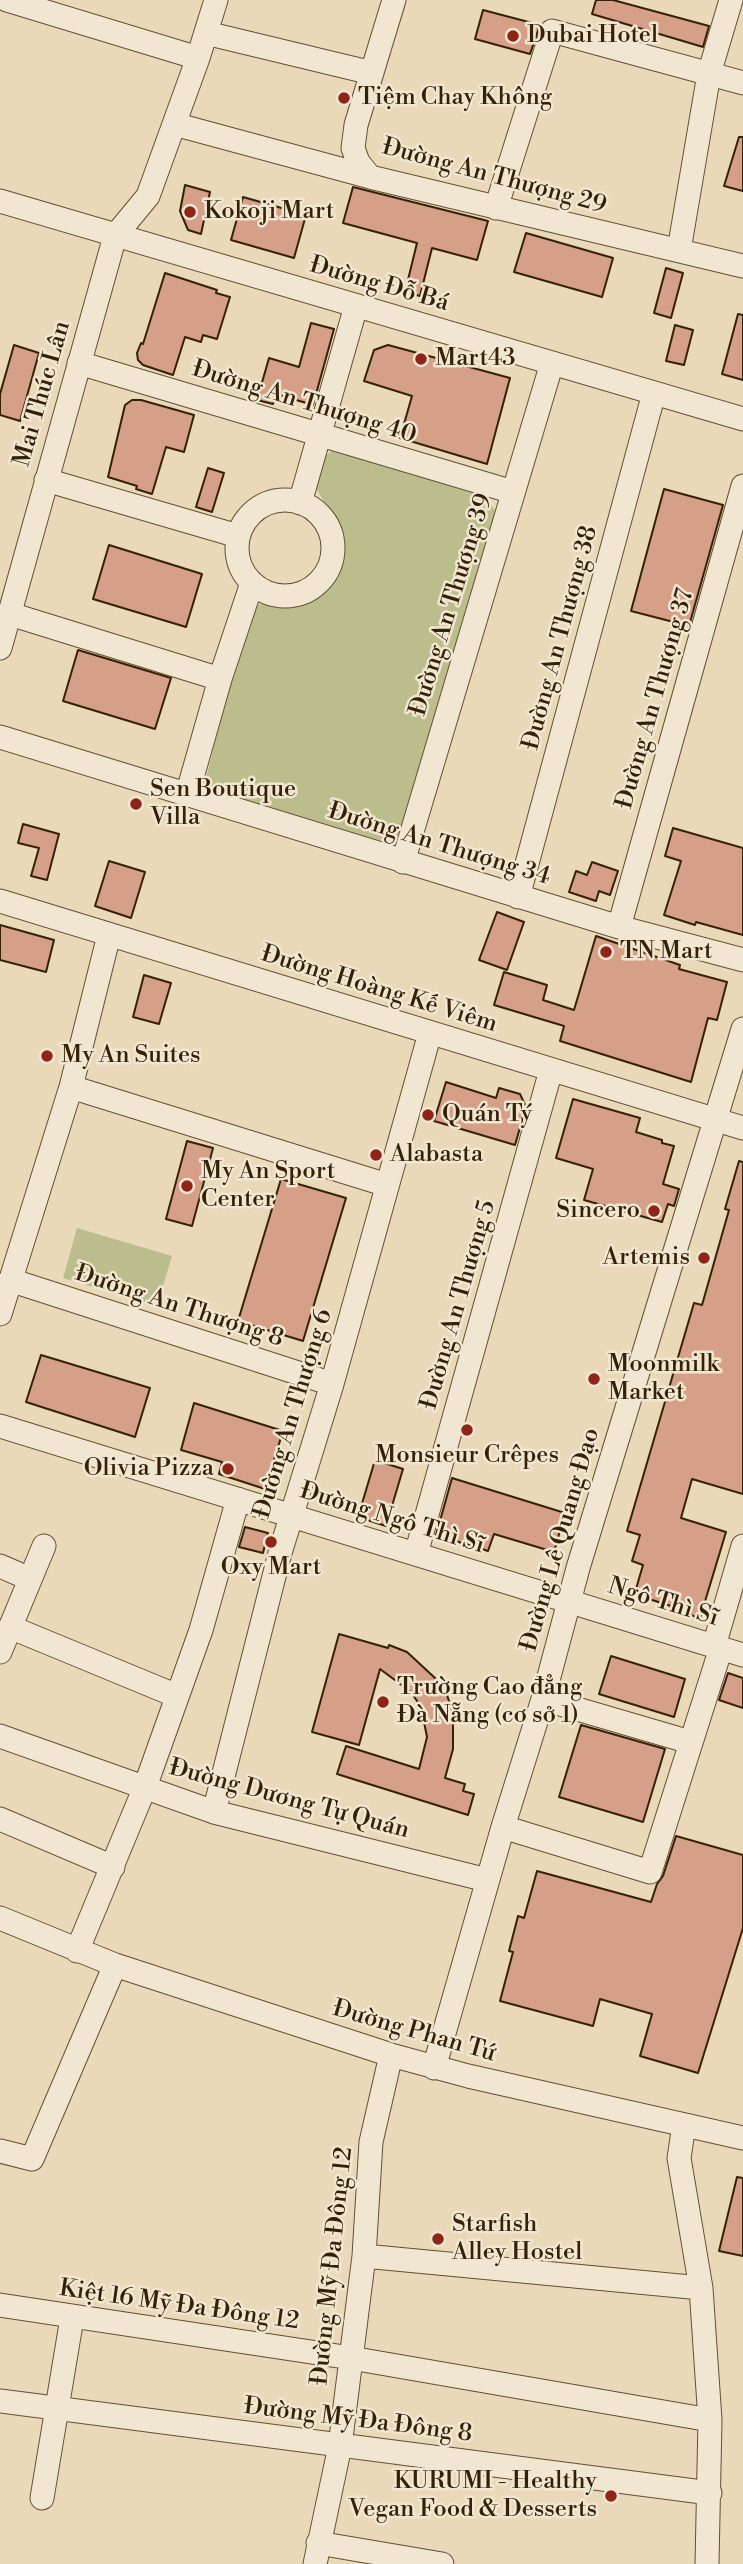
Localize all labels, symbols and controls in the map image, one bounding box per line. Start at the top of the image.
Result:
place label: Dubai Hotel [527,22,658,50]
marker: Dubai Hotel [505,28,521,44]
place label: Tiệm Chay Không [358,84,552,112]
marker: Tiệm Chay Không [336,90,352,106]
street label: Đường An Thượng 29 [379,133,609,221]
place label: Kokoji Mart [204,198,334,226]
marker: Kokoji Mart [182,204,198,220]
street label: Đường Đỗ Bá [306,251,452,319]
street label: Mai Thúc Lân [8,318,78,470]
place label: Mart43 [435,345,515,373]
marker: Mart43 [413,351,429,367]
street label: Đường An Thượng 40 [188,355,420,451]
street label: Đường An Thượng 39 [405,491,499,719]
street label: Đường An Thượng 38 [517,523,605,753]
street label: Đường An Thượng 37 [611,586,701,812]
place label: Sen Boutique Villa [150,776,296,832]
marker: Sen Boutique Villa [128,796,144,812]
street label: Đường An Thượng 34 [324,798,554,892]
place label: TN Mart [620,938,713,966]
street label: Đường Hoàng Kế Viêm [257,940,501,1040]
marker: TN Mart [598,944,614,960]
place label: My An Suites [61,1042,201,1070]
marker: My An Suites [39,1048,55,1064]
place label: Quán Tý [442,1101,532,1129]
marker: Quán Tý [420,1107,436,1123]
place label: Alabasta [390,1141,483,1169]
marker: Alabasta [368,1147,384,1163]
place label: My An Sport Center [201,1158,335,1214]
marker: My An Sport Center [179,1178,195,1194]
street label: Đường An Thượng 5 [415,1197,503,1413]
place label: Sincero [556,1197,640,1225]
marker: Sincero [646,1203,662,1219]
place label: Artemis [603,1244,690,1272]
marker: Artemis [696,1250,712,1266]
street label: Đường An Thượng 8 [71,1260,287,1354]
street label: Đường An Thượng 6 [248,1306,340,1522]
place label: Moonmilk Market [608,1351,719,1407]
marker: Moonmilk Market [586,1371,602,1387]
marker: Monsieur Crêpes [459,1422,475,1438]
street label: Đường Lê Quang Đạo [515,1425,607,1655]
place label: Monsieur Crêpes [375,1442,559,1470]
place label: Olivia Pizza [84,1455,214,1483]
marker: Olivia Pizza [220,1461,236,1477]
street label: Đường Ngô Thì Sĩ [296,1477,488,1561]
marker: Oxy Mart [263,1534,279,1550]
place label: Oxy Mart [221,1554,321,1582]
street label: Ngô Thì Sĩ [604,1573,722,1633]
place label: Trường Cao đẳng Đà Nẵng (cơ sở 1) [397,1674,582,1730]
marker: Trường Cao đẳng Đà Nẵng (cơ sở 1) [375,1694,391,1710]
street label: Đường Dương Tự Quán [166,1754,412,1846]
street label: Đường Phan Tứ [329,1995,499,2069]
street label: Đường Mỹ Đa Đông 12 [306,2145,360,2387]
place label: Starfish Alley Hostel [452,2211,582,2267]
marker: Starfish Alley Hostel [430,2231,446,2247]
street label: Kiệt 16 Mỹ Đa Đông 12 [57,2275,301,2337]
street label: Đường Mỹ Đa Đông 8 [242,2393,474,2449]
place label: KURUMI - Healthy Vegan Food & Desserts [348,2468,597,2524]
marker: KURUMI - Healthy Vegan Food & Desserts [603,2488,619,2504]

